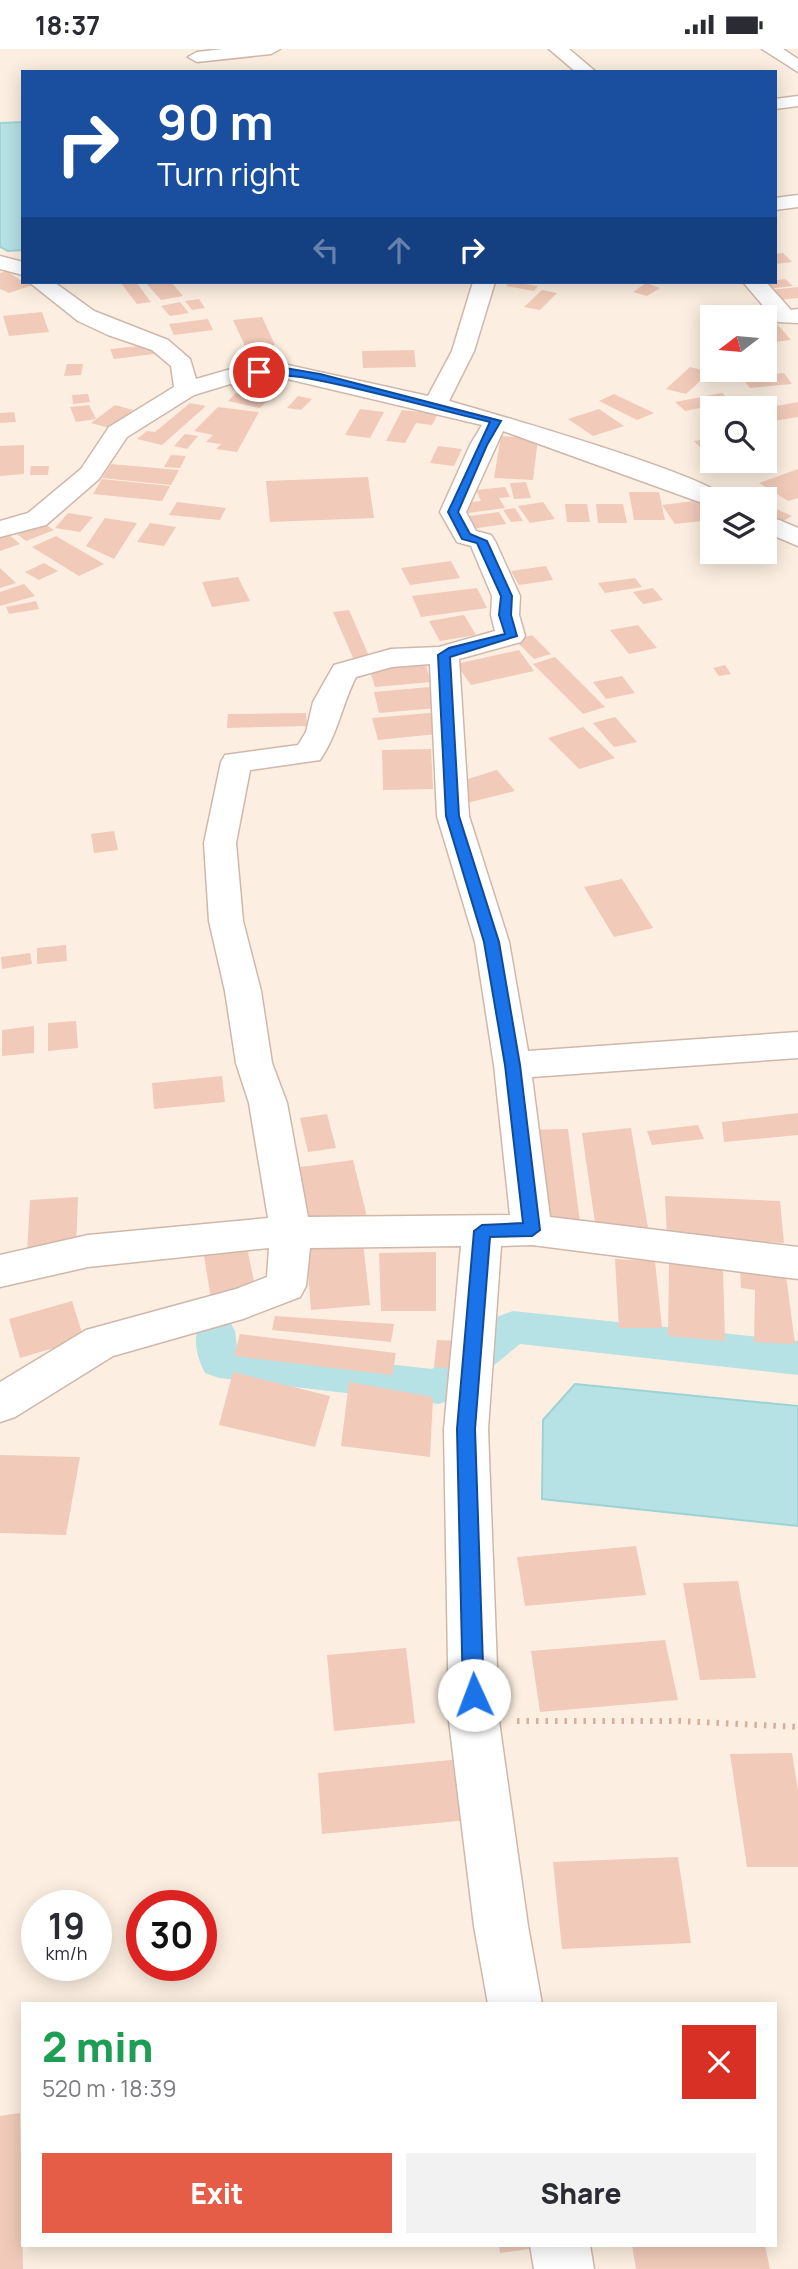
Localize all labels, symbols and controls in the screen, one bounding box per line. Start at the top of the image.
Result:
text: 18:37 [35,7,100,43]
text: 90 m [157,88,274,155]
icon: right [42,98,133,189]
text: Turn right [157,152,300,196]
icon: left [307,231,345,269]
icon: ahead [380,231,418,269]
icon: right [453,231,491,269]
north arrow [700,305,777,381]
map controls [700,305,777,564]
pin [229,342,289,402]
icon: arrive [240,353,278,391]
button: search [700,396,777,473]
button: layers [700,487,777,564]
position arrow [437,1658,511,1732]
speed limit sign: 30 [126,1890,217,1981]
text: 19 [48,1902,85,1950]
text: km/h [46,1941,87,1965]
text: 2 min [42,2017,153,2075]
button: close [682,2025,756,2099]
text: 520 m · 18:39 [42,2072,176,2104]
button: Exit [42,2153,392,2233]
button: Share [406,2153,756,2233]

